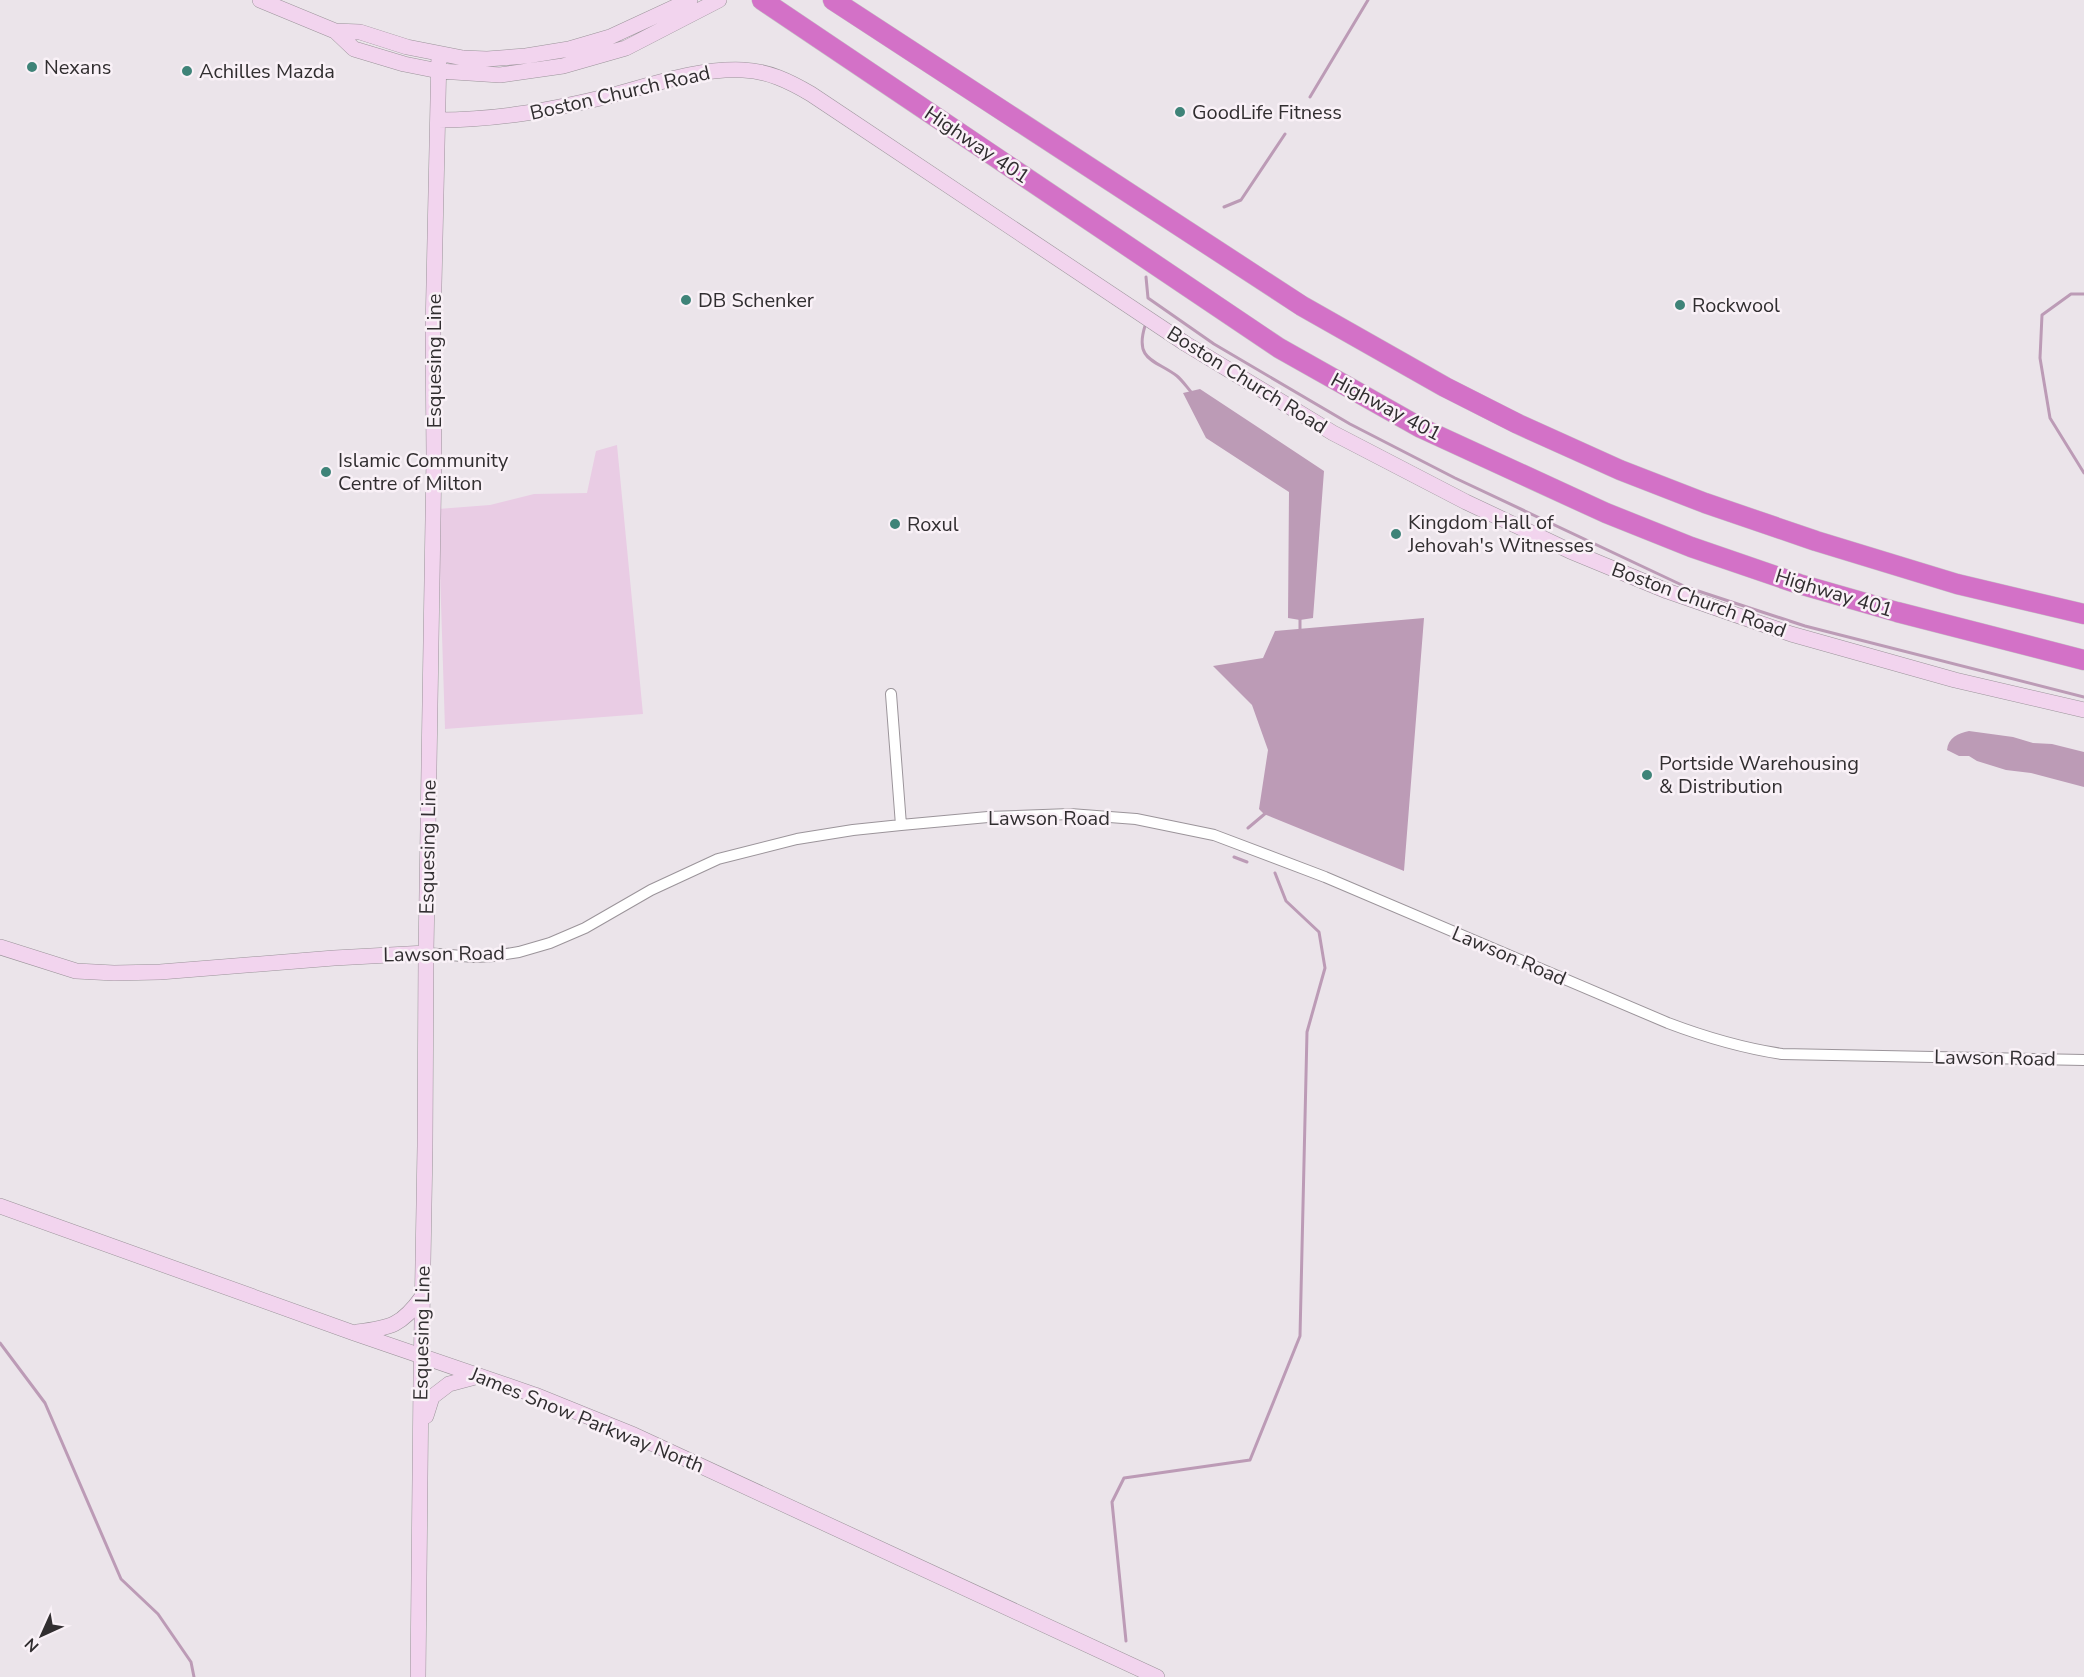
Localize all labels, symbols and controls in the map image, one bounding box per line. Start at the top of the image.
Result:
place label: Nexans [44,54,111,81]
place label: Achilles Mazda [199,58,335,85]
street label: Boston Church Road [527,59,713,127]
marker: Nexans [25,60,39,74]
marker: Achilles Mazda [180,64,194,78]
place label: GoodLife Fitness [1192,99,1342,126]
street label: Highway 401 [919,100,1035,190]
marker: GoodLife Fitness [1173,105,1187,119]
place label: DB Schenker [698,287,814,314]
place label: Rockwool [1692,292,1780,319]
marker: DB Schenker [679,293,693,307]
street label: Esquesing Line [421,294,448,428]
marker: Rockwool [1673,298,1687,312]
street label: Boston Church Road [1162,320,1332,440]
street label: Highway 401 [1326,367,1446,447]
place label: Islamic Community Centre of Milton [338,447,509,497]
marker: Islamic Community Centre of Milton [319,465,333,479]
place label: Kingdom Hall of Jehovah's Witnesses [1407,509,1594,559]
place label: Roxul [907,511,959,538]
marker: Roxul [888,517,902,531]
marker: Kingdom Hall of Jehovah's Witnesses [1389,527,1403,541]
street label: Boston Church Road [1608,556,1790,644]
street label: Highway 401 [1772,562,1896,624]
place label: Portside Warehousing & Distribution [1659,750,1859,800]
marker: Portside Warehousing & Distribution [1640,768,1654,782]
street label: Esquesing Line [413,779,443,915]
street label: Lawson Road [988,805,1110,832]
street label: Lawson Road [1448,920,1570,992]
street label: Lawson Road [383,939,505,969]
street label: Lawson Road [1934,1043,2056,1073]
street label: Esquesing Line [407,1265,437,1401]
street label: James Snow Parkway North [465,1360,708,1479]
north arrow [12,1605,72,1665]
text: N [20,1633,44,1657]

